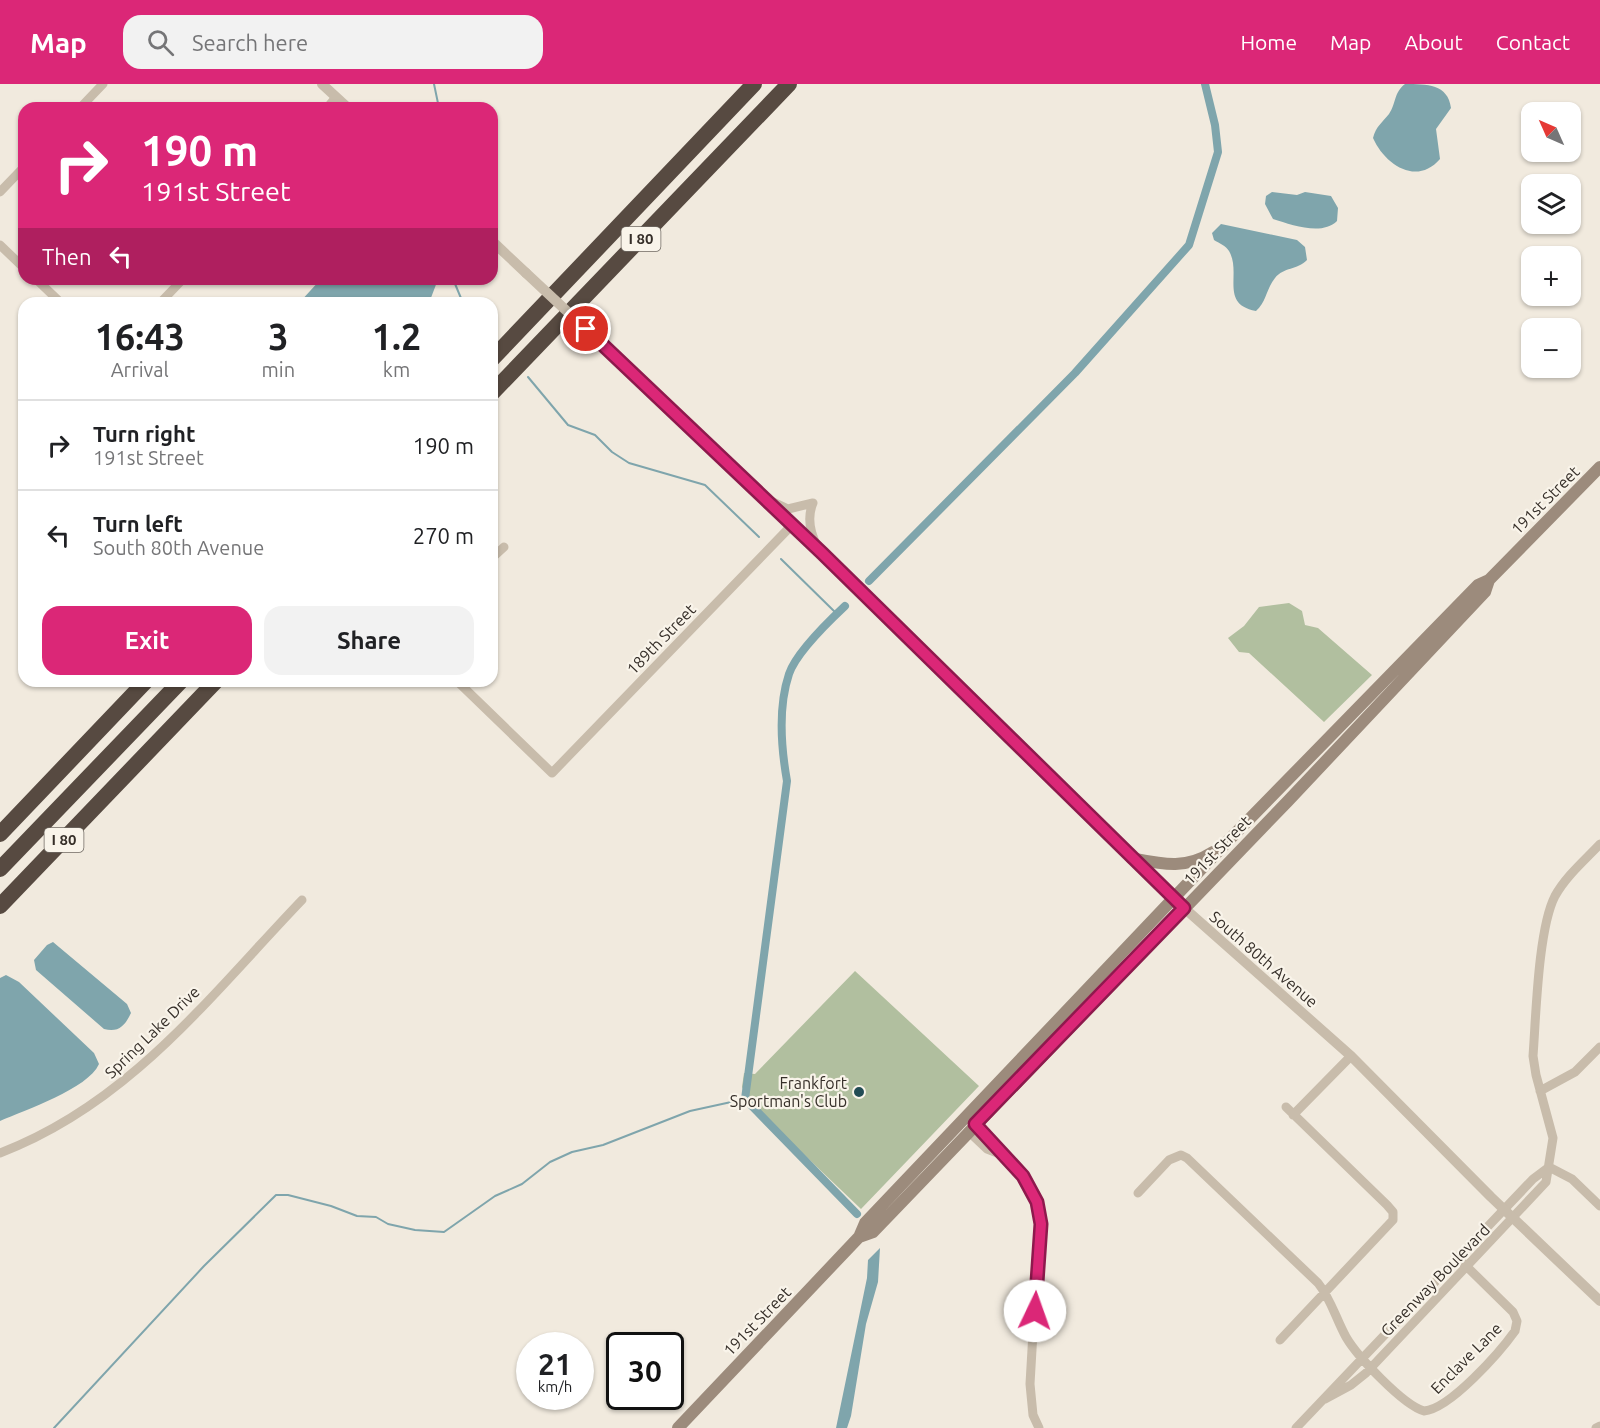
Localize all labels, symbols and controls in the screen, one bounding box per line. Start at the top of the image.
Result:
search box [123,15,543,69]
icon: search [144,26,177,59]
text: Map [30,27,87,58]
text: Search here [192,30,308,55]
text: Home [1240,30,1297,54]
text: Map [1330,30,1371,54]
text: About [1404,30,1463,54]
text: Contact [1496,30,1570,54]
north arrow [1521,102,1581,162]
map controls [1521,102,1581,378]
icon: right [42,126,120,204]
text: 190 m [141,127,258,174]
button: layers [1521,174,1581,234]
text: 191st Street [141,176,291,206]
road number: I 80 [622,227,660,251]
icon: left [104,240,137,273]
text: Then [42,244,92,269]
button: + [1521,246,1581,306]
pin [560,303,611,354]
icon: arrive [569,312,602,345]
text: 16:43 [95,316,185,357]
text: 3 [268,316,288,357]
text: 1.2 [372,316,421,357]
button: − [1521,318,1581,378]
text: Arrival [111,358,169,381]
text: min [262,358,295,381]
text: km [383,358,410,381]
text: Turn right [93,421,195,446]
icon: right [42,429,75,462]
text: 190 m [413,433,474,458]
text: 191st Street [93,446,204,469]
street label: 191st Street [1507,462,1583,538]
text: Turn left [93,511,183,536]
icon: left [42,519,75,552]
text: 270 m [413,523,474,548]
text: South 80th Avenue [93,536,264,559]
street label: 189th Street [623,600,700,678]
button: Exit [42,606,252,675]
button: Share [264,606,474,675]
street label: 191st Street [1180,811,1255,888]
road number: I 80 [44,828,84,852]
street label: South 80th Avenue [1206,907,1322,1011]
street label: Spring Lake Drive [101,982,203,1082]
place label: Frankfort Sportman's Club [730,1074,848,1110]
marker: Frankfort Sportman's Club [852,1085,866,1099]
street label: Greenway Boulevard [1377,1220,1493,1340]
position arrow [1003,1279,1067,1343]
street label: 191st Street [720,1282,795,1359]
street label: Enclave Lane [1427,1319,1505,1397]
speed limit sign: 30 [606,1332,684,1410]
text: 21 [538,1347,572,1381]
text: km/h [538,1378,572,1395]

